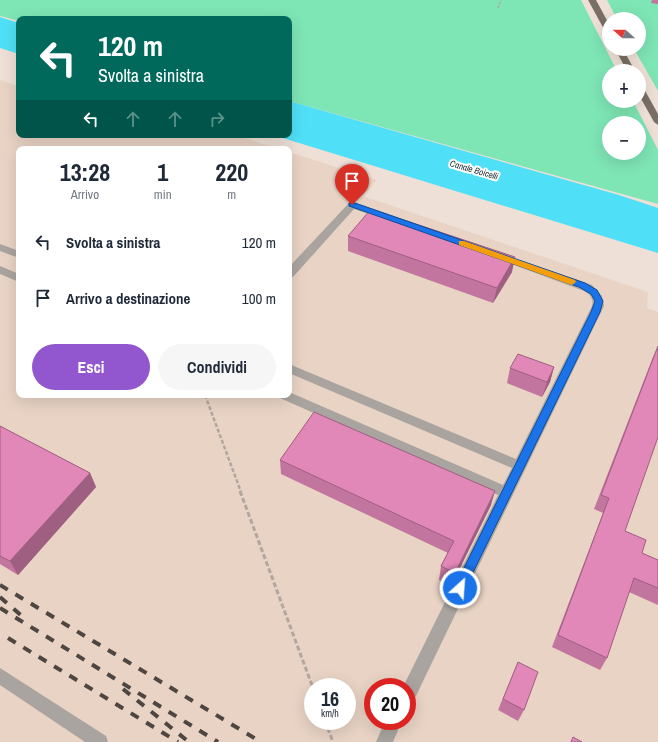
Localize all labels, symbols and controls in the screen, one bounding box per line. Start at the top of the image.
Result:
north arrow [602,12,646,56]
map controls [602,12,646,160]
text: 120 m [98,27,163,65]
icon: left [32,32,84,84]
text: Svolta a sinistra [98,63,204,88]
button: + [602,64,646,108]
icon: left [80,108,102,130]
icon: ahead [122,108,144,130]
icon: ahead [164,108,186,130]
icon: right [206,108,228,130]
button: − [602,116,646,160]
text: 13:28 [60,156,110,188]
text: 1 [157,156,168,188]
text: 220 [215,156,248,188]
water label: Canale Boicelli [448,157,500,183]
pin [335,164,369,205]
icon: arrive [341,170,363,192]
text: Arrivo [71,186,99,203]
text: min [154,186,172,203]
text: m [227,186,236,203]
icon: left [32,231,54,253]
text: Svolta a sinistra [66,232,160,253]
text: 120 m [242,232,276,253]
icon: arrive [32,287,54,309]
text: Arrivo a destinazione [66,288,190,309]
text: 100 m [242,288,276,309]
button: Esci [32,344,150,390]
button: Condividi [158,344,276,390]
position arrow [439,567,481,609]
speed limit sign: 20 [364,678,416,730]
text: 16 [321,685,339,712]
text: km/h [321,707,339,720]

